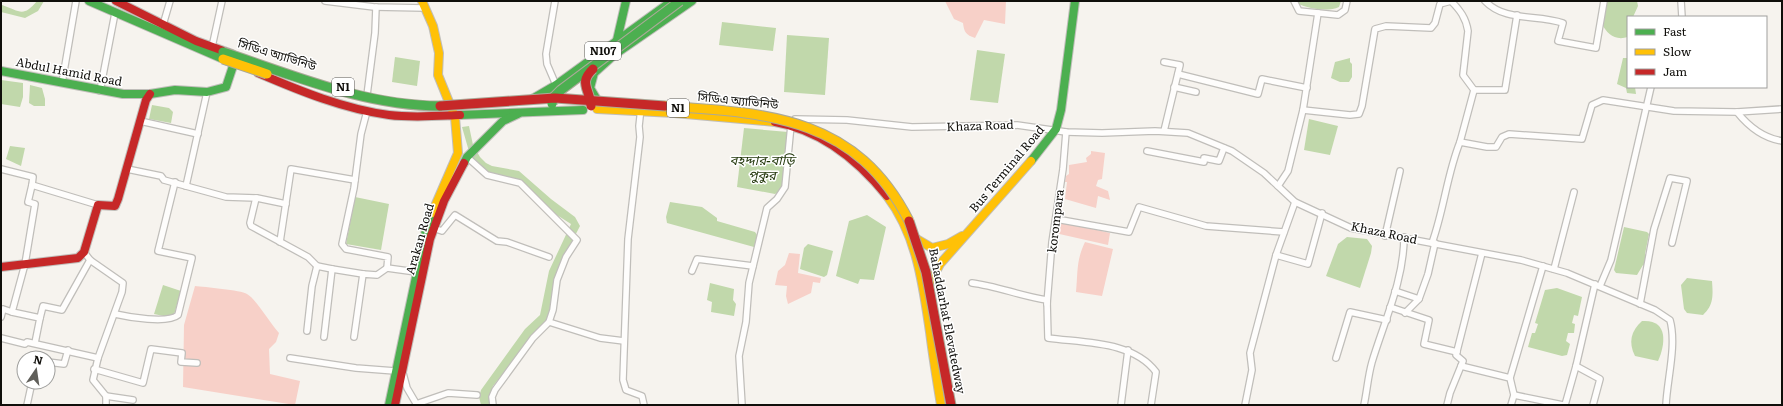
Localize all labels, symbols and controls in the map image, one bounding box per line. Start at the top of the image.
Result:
legend [1627,16,1767,88]
text: Fast [1663,22,1687,40]
street label: সিডিএ অ্যাভিনিউ [235,33,319,75]
road number: N107 [585,42,621,60]
text: Slow [1663,42,1692,60]
street label: Abdul Hamid Road [14,52,125,90]
text: Jam [1663,62,1688,80]
road number: N1 [332,78,354,96]
street label: সিডিএ অ্যাভিনিউ [696,87,780,113]
road number: N1 [667,99,689,117]
street label: Khaza Road [946,115,1015,135]
street label: Bus Terminal Road [964,120,1048,216]
water label: বহদ্দার-বাড়ি পুকুর [730,150,797,184]
street label: korompara [1042,188,1068,254]
street label: Arakan Road [400,200,438,277]
street label: Khaza Road [1349,216,1420,248]
street label: Bahaddarhat Elevatedway [925,246,971,395]
north arrow [16,350,56,390]
text: N [32,350,45,368]

